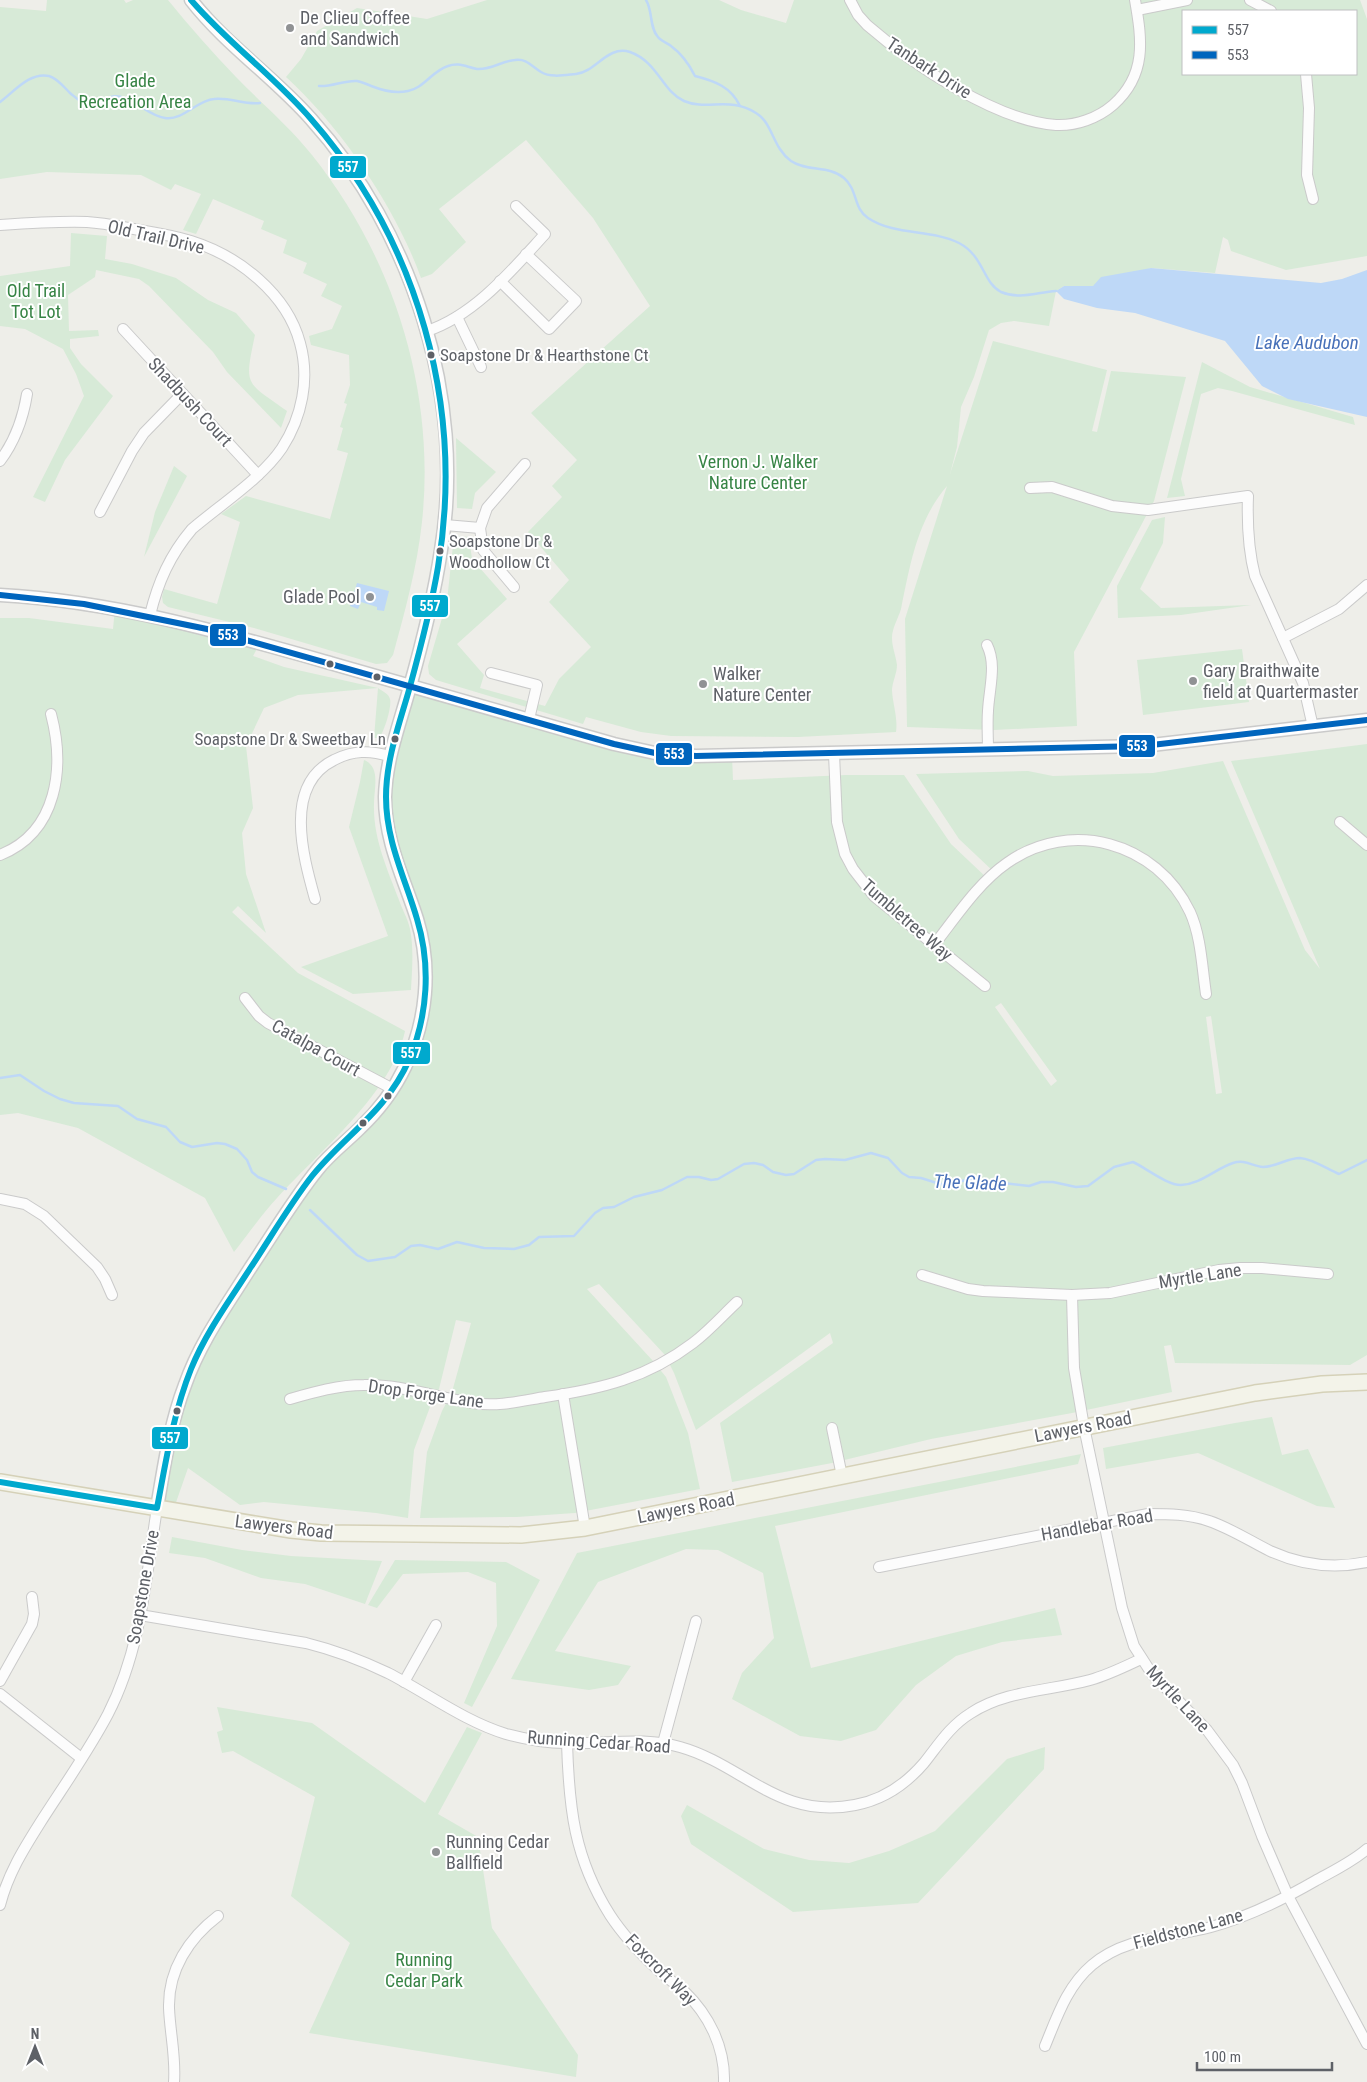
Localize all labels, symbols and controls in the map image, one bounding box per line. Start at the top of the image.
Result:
place label: De Clieu Coffee and Sandwich [300,7,410,49]
legend [1182,10,1357,75]
text: 557 [1227,21,1249,39]
marker: De Clieu Coffee and Sandwich [284,22,296,34]
street label: Tanbark Drive [883,32,976,103]
text: 553 [1227,46,1249,64]
park label: Glade Recreation Area [79,70,191,112]
line badge: 557 [329,155,367,179]
text: 557 [337,159,359,175]
street label: Old Trail Drive [106,215,206,258]
park label: Old Trail Tot Lot [7,280,65,322]
water label: Lake Audubon [1255,331,1359,354]
place label: Soapstone Dr & Hearthstone Ct [440,345,648,365]
marker: Soapstone Dr & Hearthstone Ct [426,350,436,360]
street label: Shadbush Court [144,353,237,450]
park label: Vernon J. Walker Nature Center [698,451,818,493]
place label: Soapstone Dr & Woodhollow Ct [449,531,553,572]
marker: Soapstone Dr & Woodhollow Ct [435,546,445,556]
place label: Glade Pool [283,586,360,607]
marker: Glade Pool [364,591,376,603]
line badge: 557 [411,594,449,618]
text: 557 [419,598,441,614]
line badge: 553 [209,623,247,647]
text: 553 [217,627,239,643]
unlabelled marker [325,659,335,669]
place label: Gary Braithwaite field at Quartermaster [1203,660,1359,702]
place label: Walker Nature Center [713,663,812,705]
unlabelled marker [372,672,382,682]
marker: Gary Braithwaite field at Quartermaster [1187,675,1199,687]
marker: Walker Nature Center [697,678,709,690]
place label: Soapstone Dr & Sweetbay Ln [194,729,386,749]
marker: Soapstone Dr & Sweetbay Ln [390,734,400,744]
line badge: 553 [1118,734,1156,758]
text: 553 [1126,738,1148,754]
line badge: 553 [655,742,693,766]
text: 553 [663,746,685,762]
street label: Tumbletree Way [858,875,957,965]
street label: Catalpa Court [268,1015,364,1080]
line badge: 557 [392,1041,431,1065]
text: 557 [400,1045,422,1061]
unlabelled marker [383,1091,393,1101]
unlabelled marker [358,1118,368,1128]
water label: The Glade [933,1170,1007,1195]
street label: Myrtle Lane [1157,1259,1243,1292]
street label: Drop Forge Lane [367,1375,485,1412]
unlabelled marker [172,1406,182,1416]
street label: Lawyers Road [1032,1407,1133,1446]
line badge: 557 [151,1426,189,1450]
text: 557 [159,1430,181,1446]
street label: Lawyers Road [635,1488,736,1527]
street label: Handlebar Road [1039,1504,1155,1545]
street label: Lawyers Road [234,1510,334,1543]
street label: Soapstone Drive [122,1528,163,1646]
street label: Myrtle Lane [1142,1661,1214,1736]
street label: Running Cedar Road [527,1726,671,1757]
place label: Running Cedar Ballfield [446,1831,550,1873]
marker: Running Cedar Ballfield [430,1846,442,1858]
street label: Fieldstone Lane [1131,1904,1245,1953]
street label: Foxcroft Way [621,1930,702,2010]
park label: Running Cedar Park [385,1949,463,1991]
north arrow [10,2022,60,2072]
text: N [31,2026,39,2042]
scale bar [1197,2040,1332,2072]
text: 100 m [1204,2048,1241,2066]

